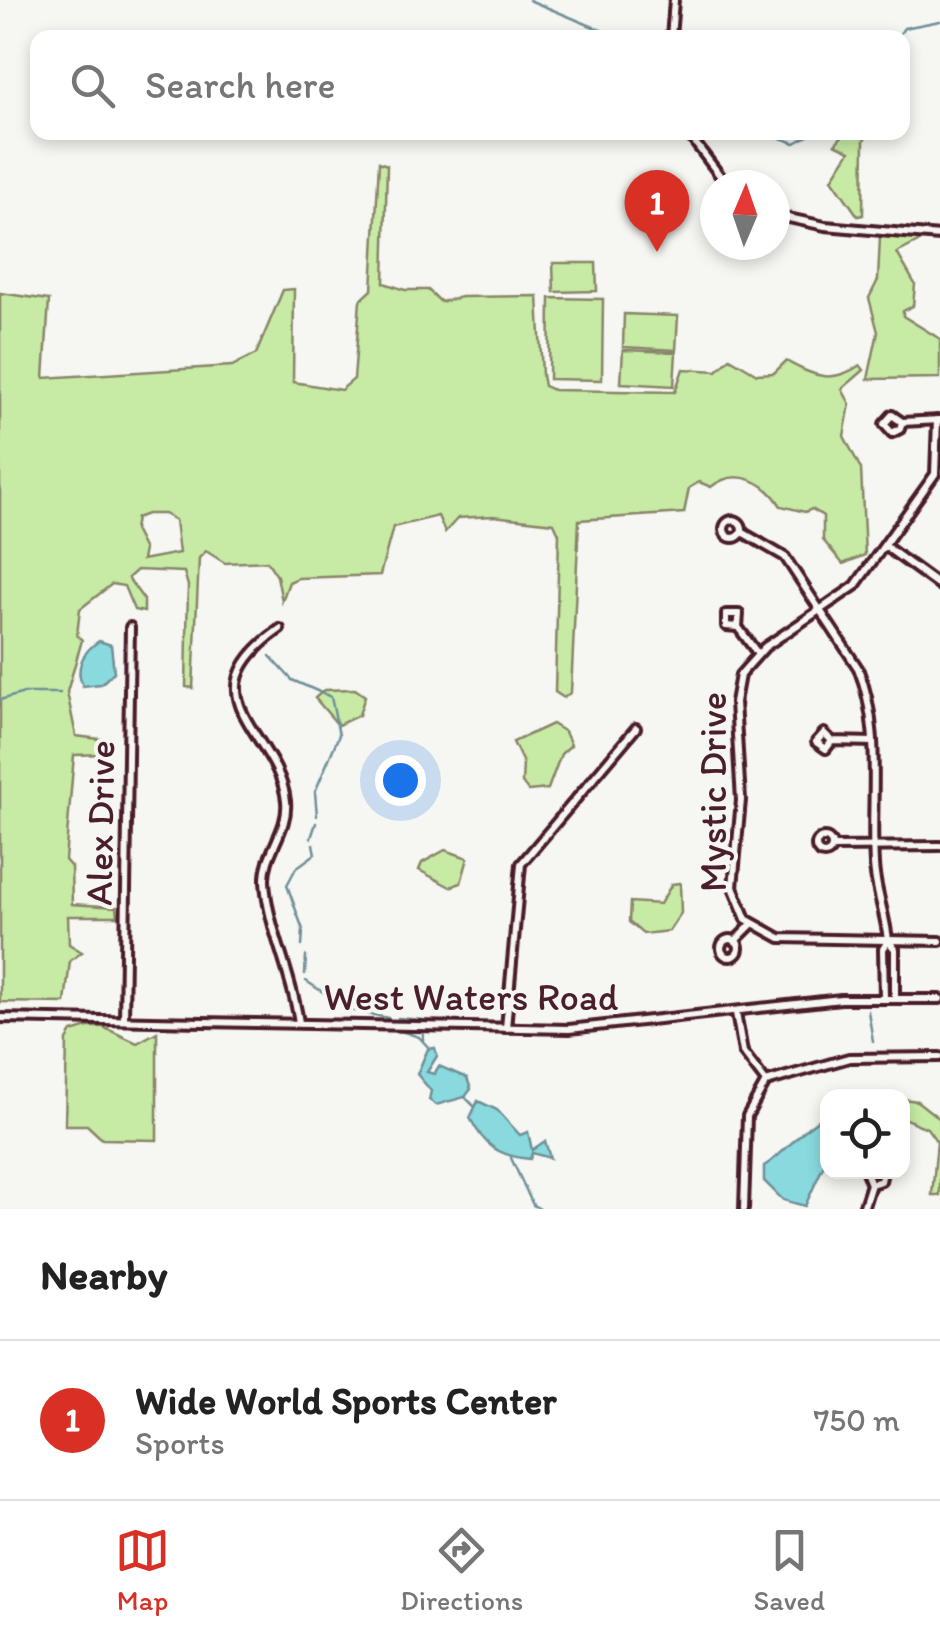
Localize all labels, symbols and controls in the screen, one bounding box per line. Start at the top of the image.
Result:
search box [30,30,910,140]
icon: search [65,58,120,113]
text: Search here [145,62,336,108]
pin: 1 [624,170,690,252]
north arrow [700,170,790,260]
street label: Mystic Drive [690,692,736,892]
street label: Alex Drive [76,740,124,906]
your location [375,755,426,806]
street label: West Waters Road [324,974,619,1020]
map controls [820,1089,910,1179]
button: locate [820,1089,910,1179]
text: Nearby [40,1249,167,1300]
text: Wide World Sports Center [135,1378,557,1424]
text: 1 [65,1401,80,1439]
text: 750 m [814,1401,900,1439]
text: Sports [135,1424,225,1462]
tab: Map [115,1523,170,1617]
tab: Directions [400,1523,523,1617]
tab: Saved [753,1523,825,1617]

